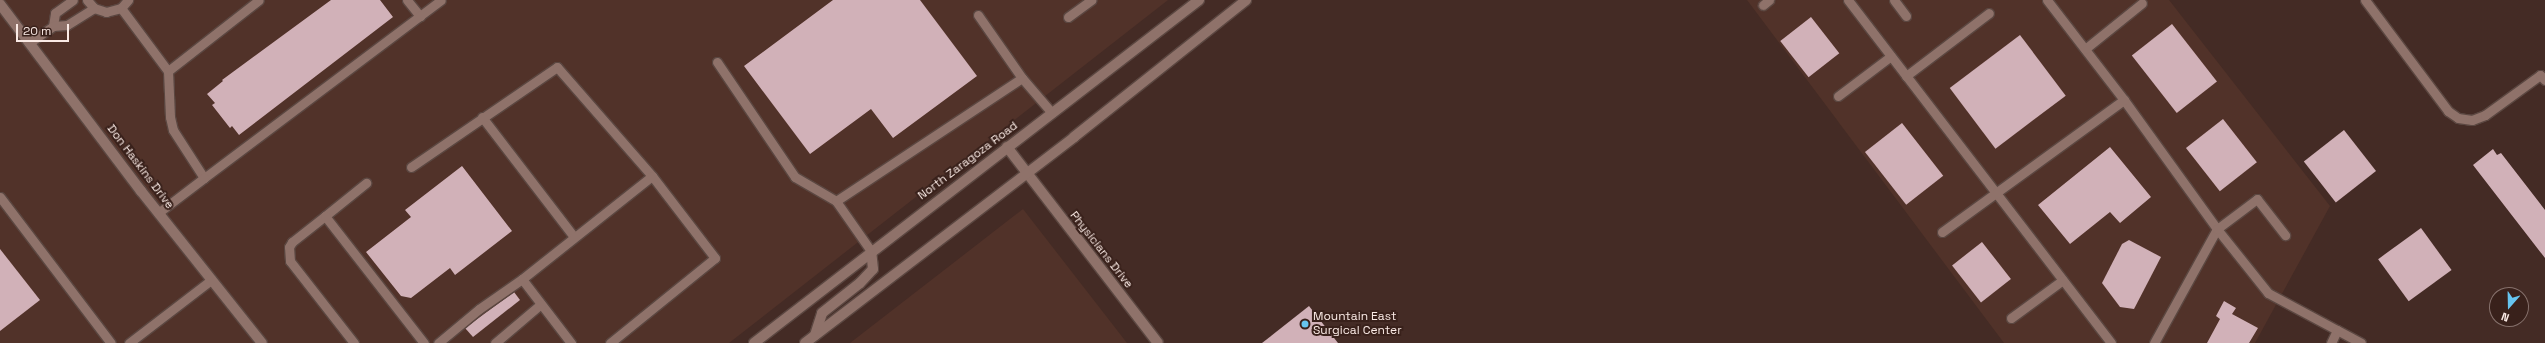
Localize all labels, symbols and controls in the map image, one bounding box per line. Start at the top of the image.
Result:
scale bar [18,16,71,42]
text: 20 m [23,23,51,39]
street label: North Zaragoza Road [915,119,1021,203]
street label: Don Haskins Drive [104,122,176,212]
street label: Physicians Drive [1067,209,1135,291]
north arrow [2489,287,2529,327]
text: N [2499,309,2511,325]
place label: Mountain East Surgical Center [1313,310,1402,338]
marker: Mountain East Surgical Center [1300,319,1310,329]

